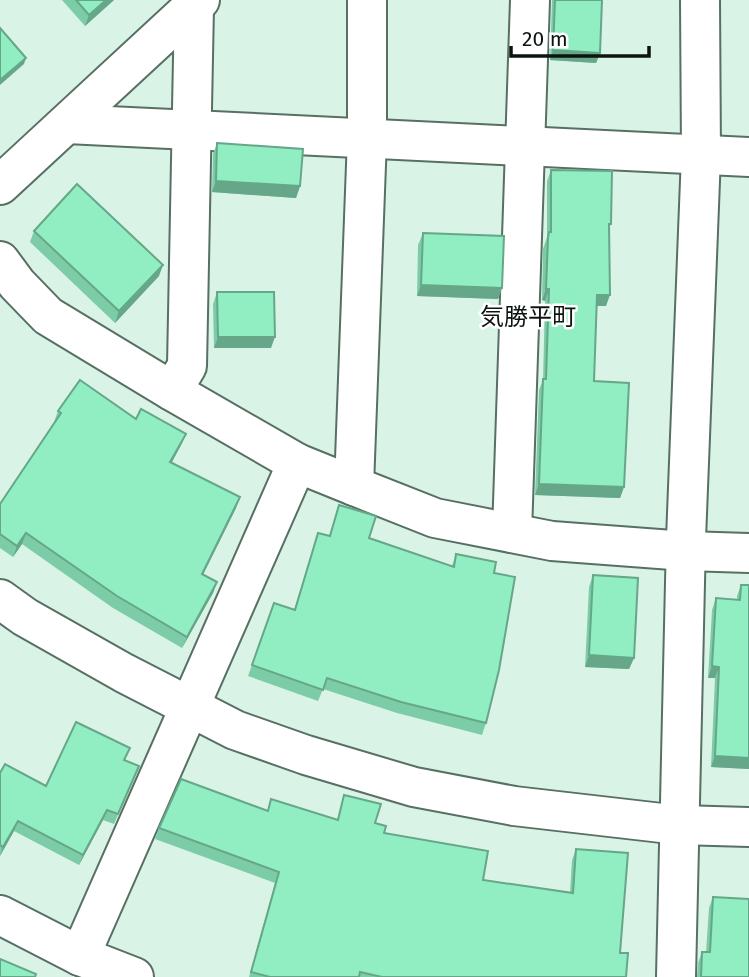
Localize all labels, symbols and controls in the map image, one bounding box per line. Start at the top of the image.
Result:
scale bar [511,14,649,58]
text: 20 m [522,26,568,52]
district label: 気勝平町 [480,303,576,331]

